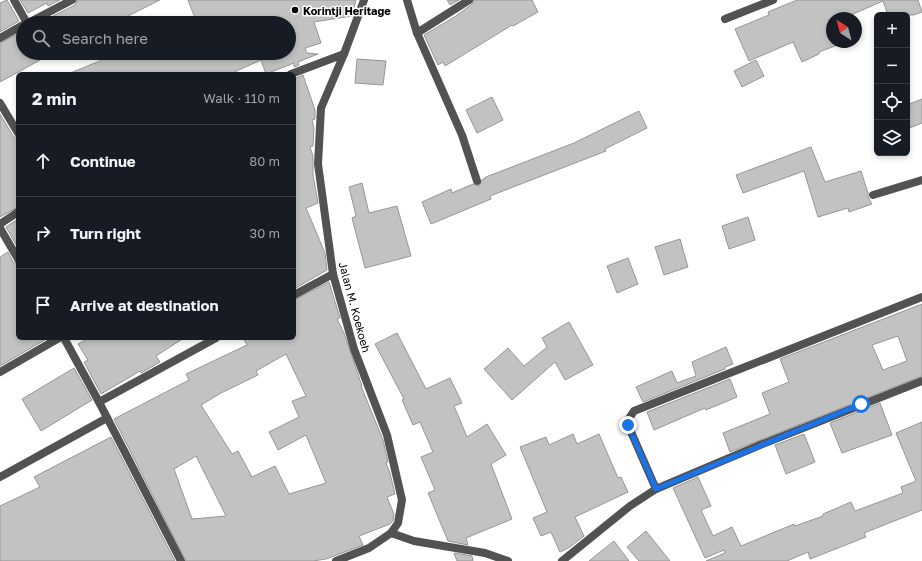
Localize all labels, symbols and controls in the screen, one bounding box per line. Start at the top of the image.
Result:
place label: Korintji Heritage [303,4,391,17]
marker: Korintji Heritage [290,5,300,15]
north arrow [826,12,862,48]
map controls [874,12,910,156]
button: + [874,12,910,48]
search box [16,16,296,60]
icon: search [30,27,52,49]
text: Search here [62,29,148,47]
button: − [874,48,910,84]
button: locate [874,84,910,120]
text: 2 min [32,88,76,109]
text: Walk · 110 m [203,90,280,106]
button: layers [874,120,910,156]
icon: ahead [32,150,54,172]
text: Continue [70,152,136,170]
text: 80 m [249,153,280,169]
icon: right [32,222,54,244]
text: Turn right [70,224,141,242]
text: 30 m [250,225,280,241]
street label: Jalan M. Koekoeh [337,260,373,354]
icon: arrive [32,294,54,316]
text: Arrive at destination [70,296,219,314]
route start [852,395,870,413]
route end [619,416,637,434]

